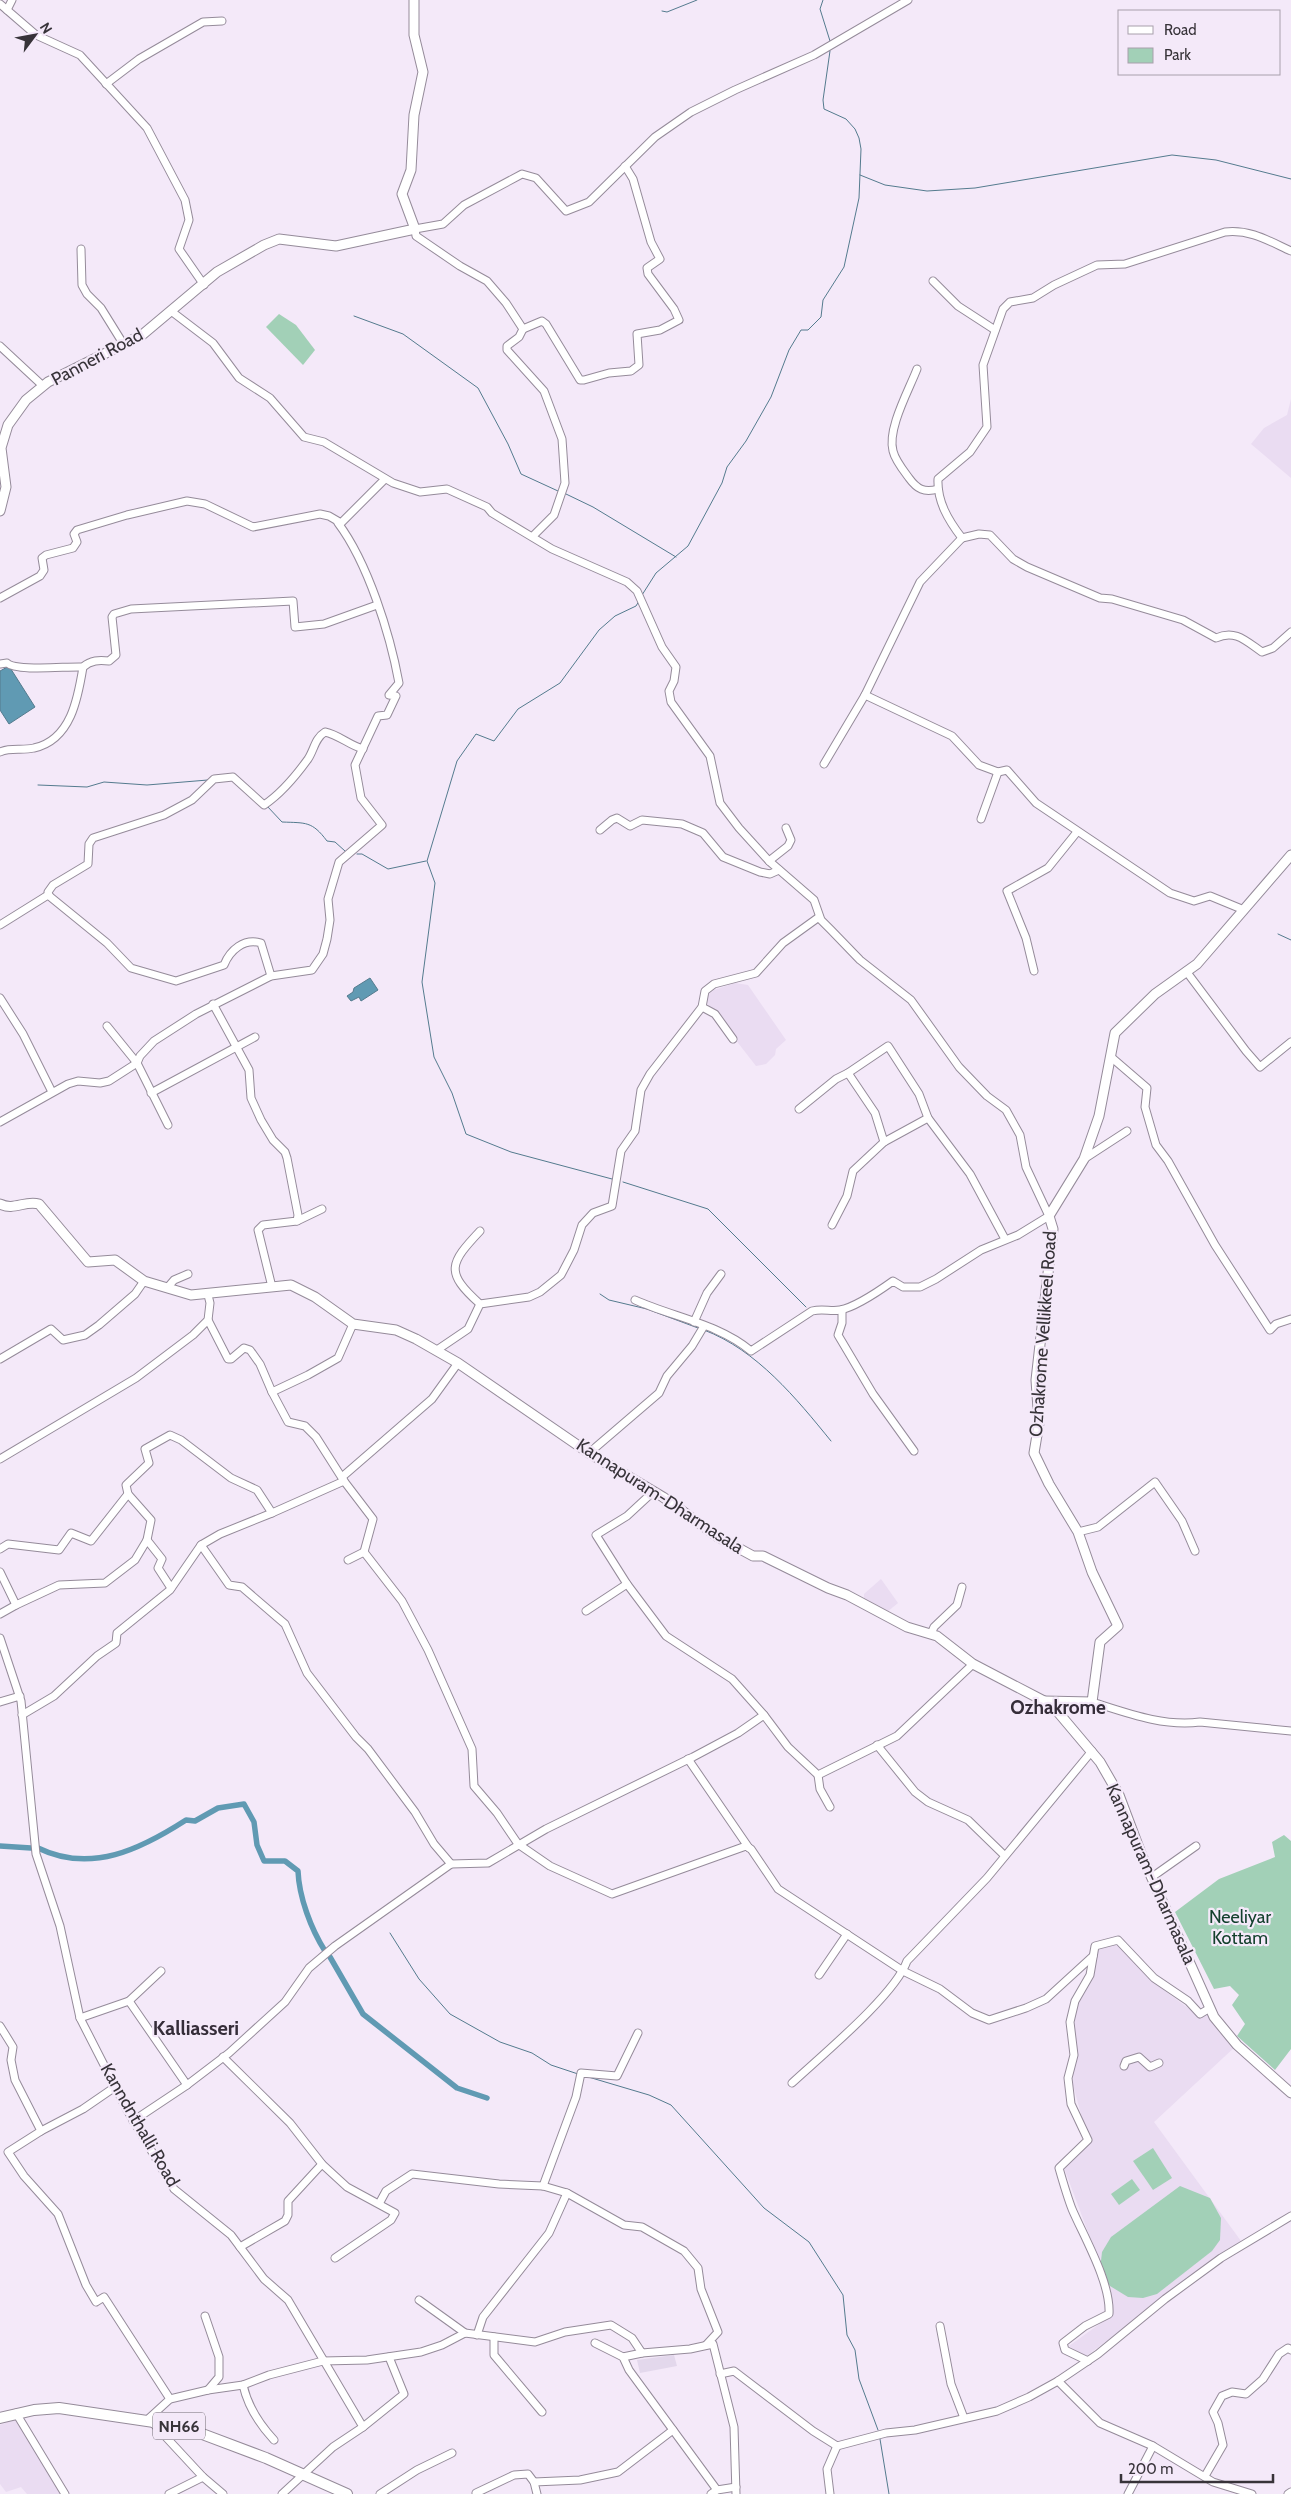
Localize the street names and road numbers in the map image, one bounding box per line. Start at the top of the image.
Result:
street label: Panneri Road [47,324,147,390]
street label: Ozhakrome Vellikkeel Road [1025,1230,1061,1438]
street label: Kannapuram-Dharmasala [572,1434,748,1559]
street label: Kannapuram-Dharmasala [1101,1780,1201,1968]
street label: Kanndnthalli Road [96,2059,184,2191]
road number: NH66 [153,2412,205,2440]

